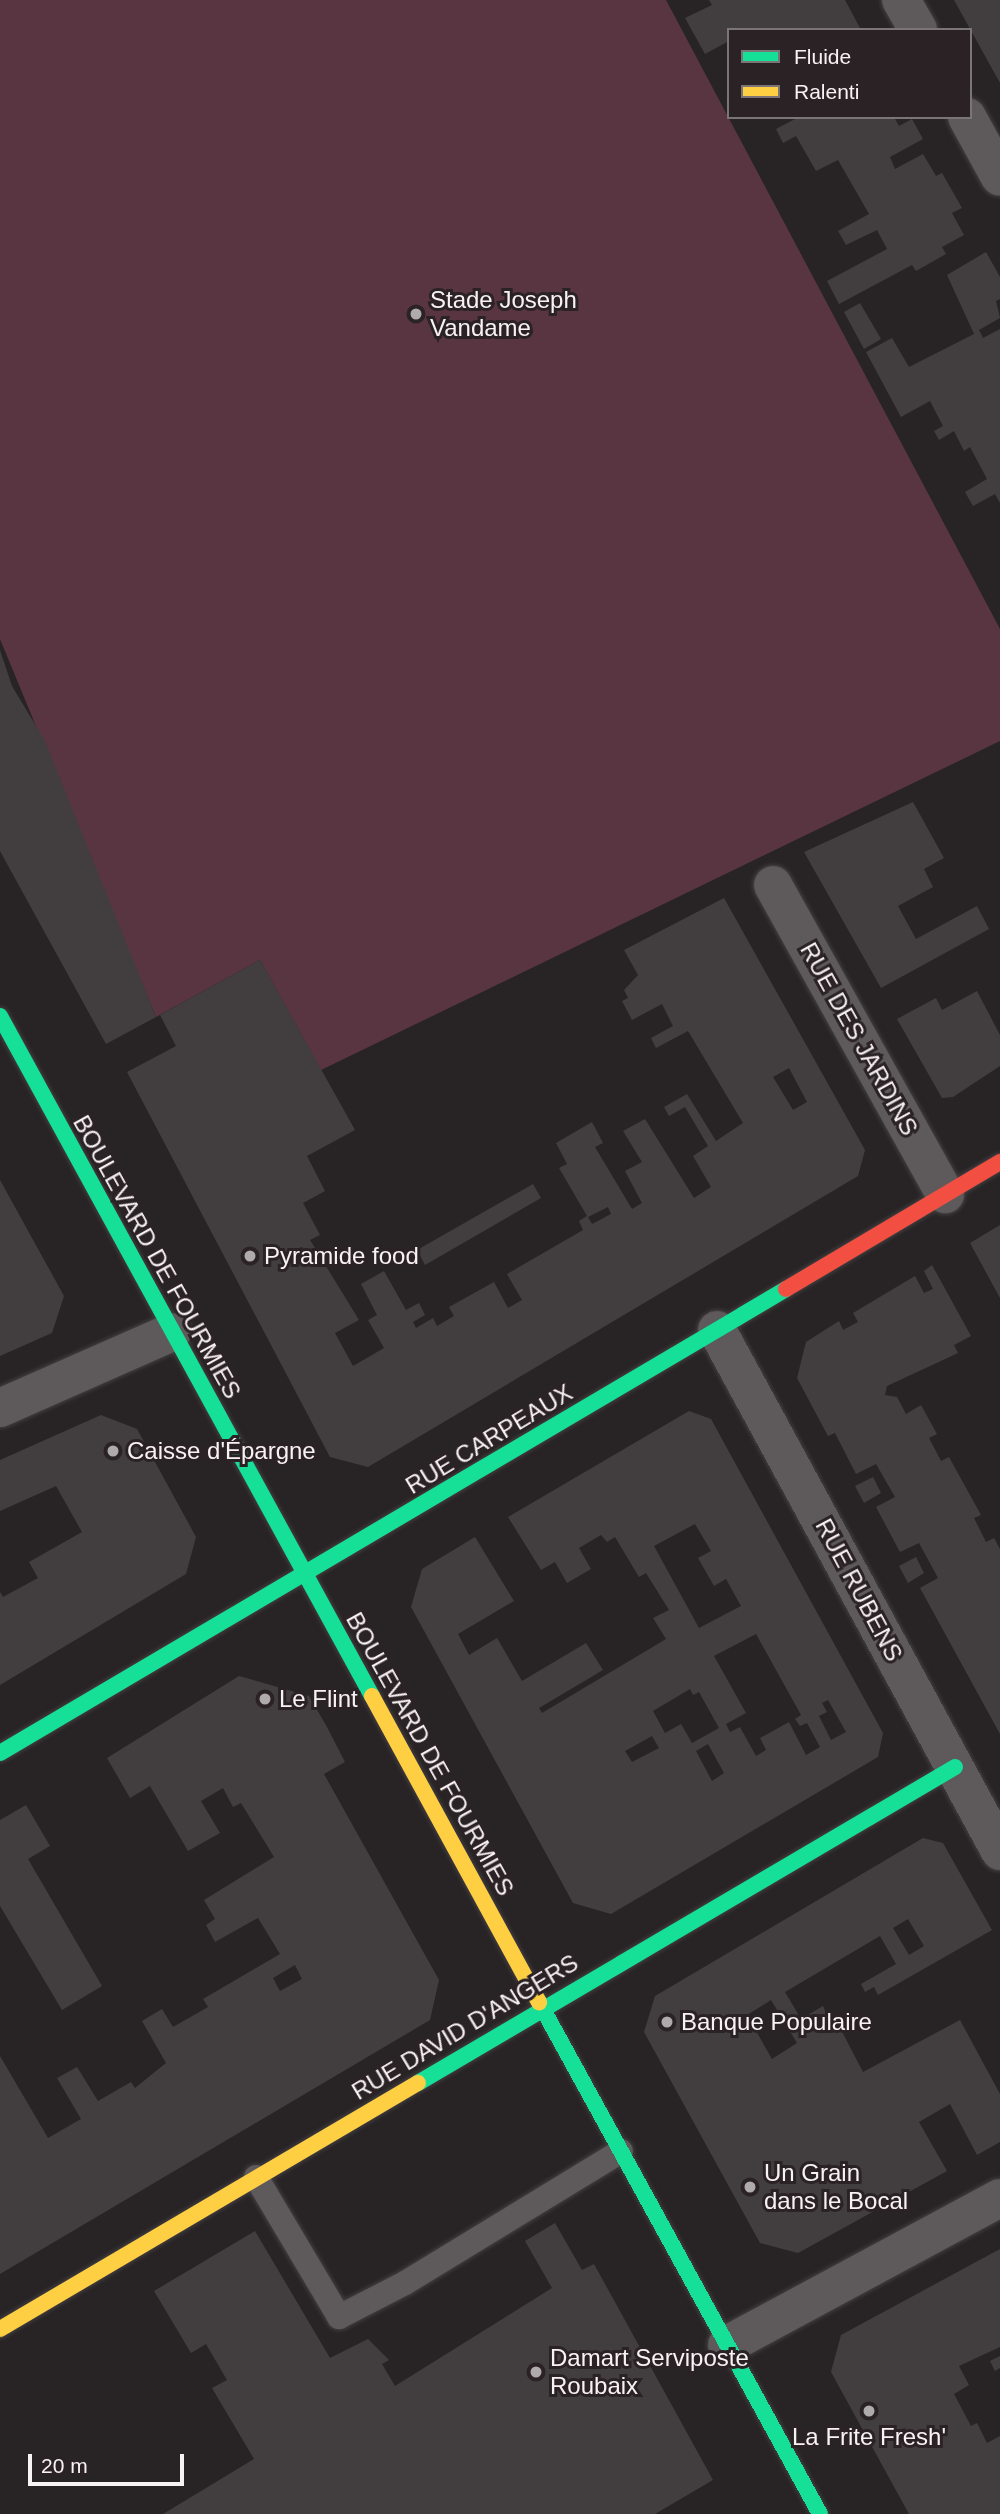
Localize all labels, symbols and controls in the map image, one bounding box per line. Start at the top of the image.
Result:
legend [727,28,972,119]
text: Fluide [794,45,851,68]
text: Ralenti [794,80,859,103]
place label: Stade Joseph Vandame [430,286,577,342]
marker: Stade Joseph Vandame [408,306,424,322]
street label: RUE DES JARDINS [794,938,924,1140]
street label: BOULEVARD DE FOURMIES [67,1110,247,1404]
place label: Pyramide food [264,1242,419,1270]
marker: Pyramide food [242,1248,258,1264]
street label: RUE CARPEAUX [400,1378,578,1500]
place label: Caisse d'Épargne [127,1437,316,1465]
marker: Caisse d'Épargne [105,1443,121,1459]
street label: RUE RUBENS [809,1514,909,1666]
street label: BOULEVARD DE FOURMIES [340,1607,520,1901]
place label: Le Flint [279,1685,358,1713]
marker: Le Flint [257,1691,273,1707]
street label: RUE DAVID D'ANGERS [347,1948,583,2106]
place label: Banque Populaire [681,2008,872,2036]
marker: Banque Populaire [659,2014,675,2030]
place label: Un Grain dans le Bocal [764,2159,908,2215]
marker: Un Grain dans le Bocal [742,2179,758,2195]
place label: Damart Serviposte Roubaix [550,2344,749,2400]
marker: Damart Serviposte Roubaix [528,2364,544,2380]
marker: La Frite Fresh' [861,2403,877,2419]
place label: La Frite Fresh' [792,2423,946,2451]
scale bar [32,2440,187,2484]
text: 20 m [41,2454,88,2477]

